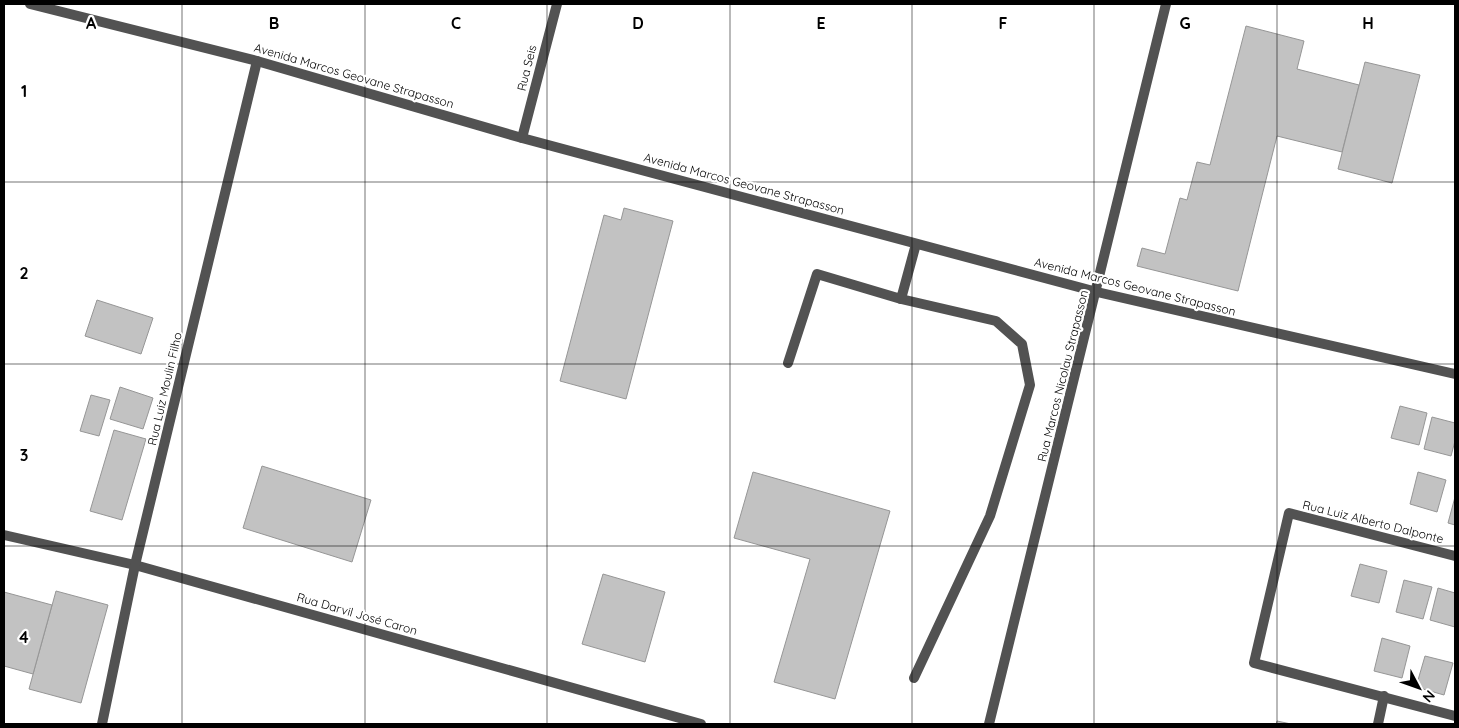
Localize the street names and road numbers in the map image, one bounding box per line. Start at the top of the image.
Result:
street label: Avenida Marcos Geovane Strapasson [252,40,456,111]
street label: Rua Seis [514,43,540,93]
street label: Avenida Marcos Geovane Strapasson [642,149,846,218]
street label: Avenida Marcos Geovane Strapasson [1033,254,1237,319]
street label: Rua Marcos Nicolau Strapasson [1034,288,1091,463]
street label: Rua Luiz Moulin Filho [144,331,185,447]
street label: Rua Luiz Alberto Dalponte [1301,497,1445,546]
street label: Rua Darvil José Caron [295,589,419,638]

